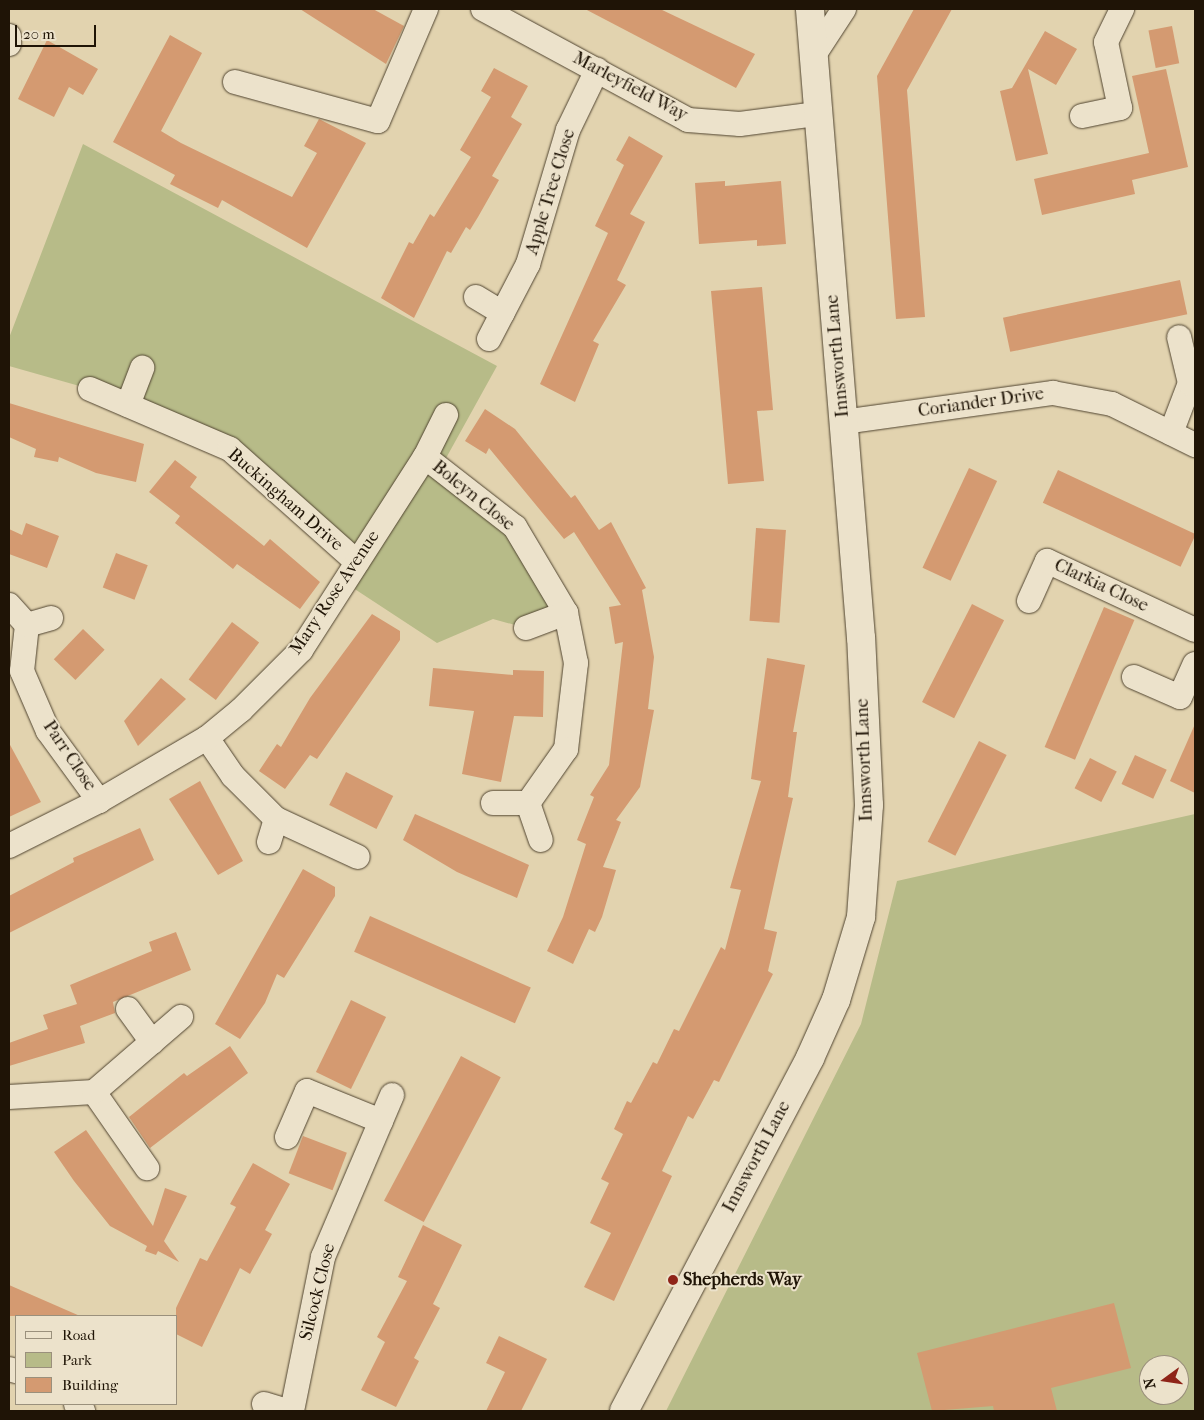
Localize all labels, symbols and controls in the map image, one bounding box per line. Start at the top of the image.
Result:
scale bar [18,15,99,47]
text: 20 m [23,25,55,43]
street label: Marleyfield Way [569,48,691,126]
street label: Apple Tree Close [522,126,580,258]
street label: Innsworth Lane [822,294,854,418]
street label: Coriander Drive [917,383,1045,423]
street label: Buckingham Drive [223,444,347,556]
street label: Boleyn Close [427,456,519,536]
street label: Mary Rose Avenue [285,527,385,659]
street label: Clarkia Close [1051,555,1151,617]
street label: Innsworth Lane [852,698,878,822]
street label: Parr Close [38,717,100,795]
street label: Innsworth Lane [719,1098,795,1216]
street label: Silcock Close [296,1241,340,1343]
place label: Shepherds Way [683,1269,802,1291]
marker: Shepherds Way [667,1274,679,1286]
legend [15,1315,178,1405]
text: Road [62,1326,95,1344]
text: Park [62,1351,92,1369]
north arrow [1139,1355,1189,1405]
text: Building [62,1376,118,1394]
text: N [1140,1376,1159,1391]

